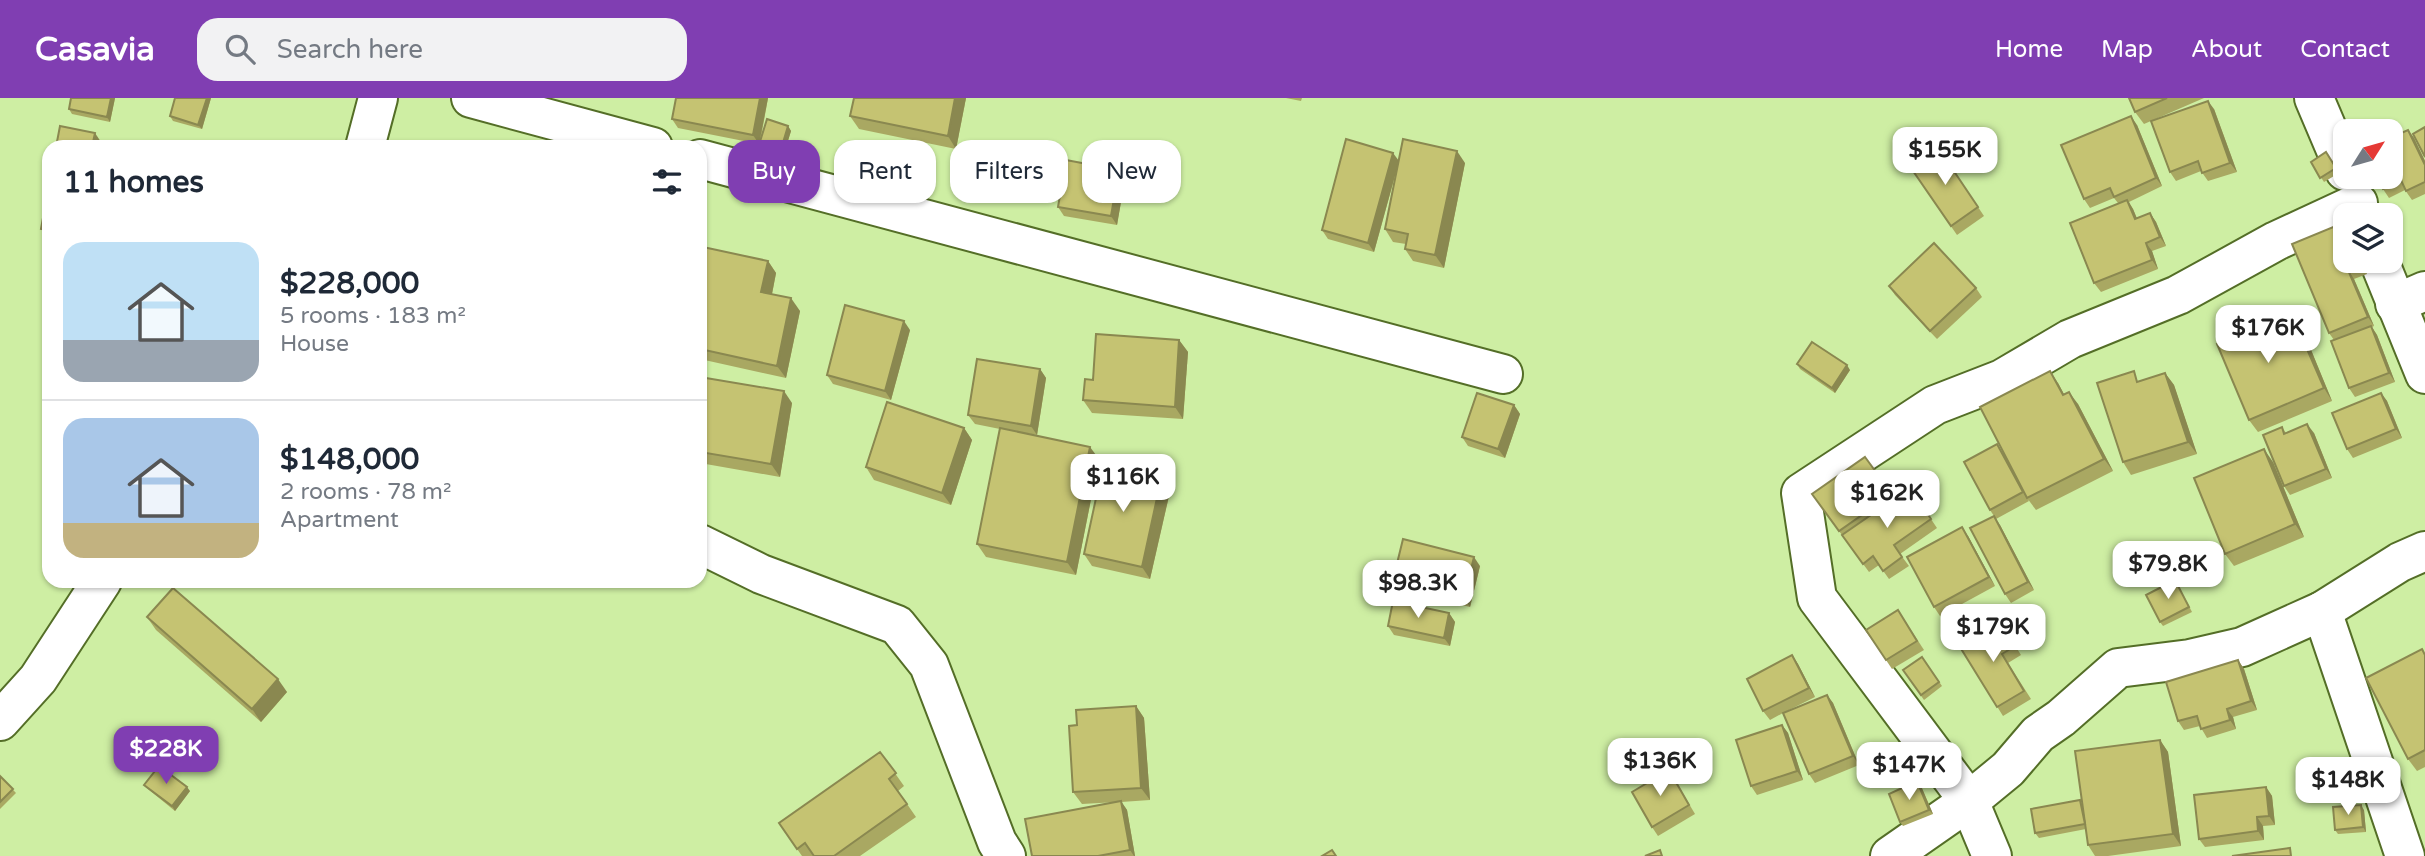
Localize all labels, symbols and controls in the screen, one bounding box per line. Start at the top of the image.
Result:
search box [197,18,687,81]
text: Casavia [35,30,155,69]
icon: search [221,30,259,68]
text: Search here [277,34,423,65]
text: Home [1995,35,2063,64]
text: Map [2101,35,2153,64]
text: About [2191,35,2262,64]
text: Contact [2300,35,2390,64]
north arrow [2333,119,2403,189]
map controls [2333,119,2403,273]
pin: $155K [1896,127,1994,187]
text: $155K [1909,136,1981,164]
chip: Buy [728,140,820,203]
chip: Rent [834,140,936,203]
chip: Filters [950,140,1068,203]
chip: New [1082,140,1181,203]
icon: filters [648,163,686,201]
text: 11 homes [63,164,204,201]
button: layers [2333,203,2403,273]
text: $228,000 [280,265,419,302]
icon: home [119,270,203,354]
text: 5 rooms · 183 m² [280,302,466,330]
pin: $176K [2219,306,2317,365]
text: $176K [2232,314,2304,342]
text: House [280,330,349,358]
text: $148,000 [280,441,419,478]
icon: home [119,446,203,530]
pin: $116K [1074,454,1172,514]
text: $116K [1087,463,1159,491]
pin: $162K [1838,470,1936,530]
text: 2 rooms · 78 m² [280,478,451,506]
text: $162K [1851,479,1923,507]
text: Apartment [280,506,399,534]
pin: $79.8K [2111,542,2225,601]
text: $79.8K [2129,550,2207,578]
pin: $98.3K [1361,560,1475,620]
text: $98.3K [1379,569,1457,597]
pin: $179K [1944,604,2042,664]
text: $179K [1957,613,2029,641]
pin: $228K [117,726,215,786]
text: $228K [130,735,202,763]
pin: $136K [1611,738,1709,798]
pin: $147K [1860,742,1958,802]
text: $136K [1624,747,1696,775]
text: $147K [1873,751,1945,779]
pin: $148K [2299,758,2397,817]
text: $148K [2312,766,2384,794]

